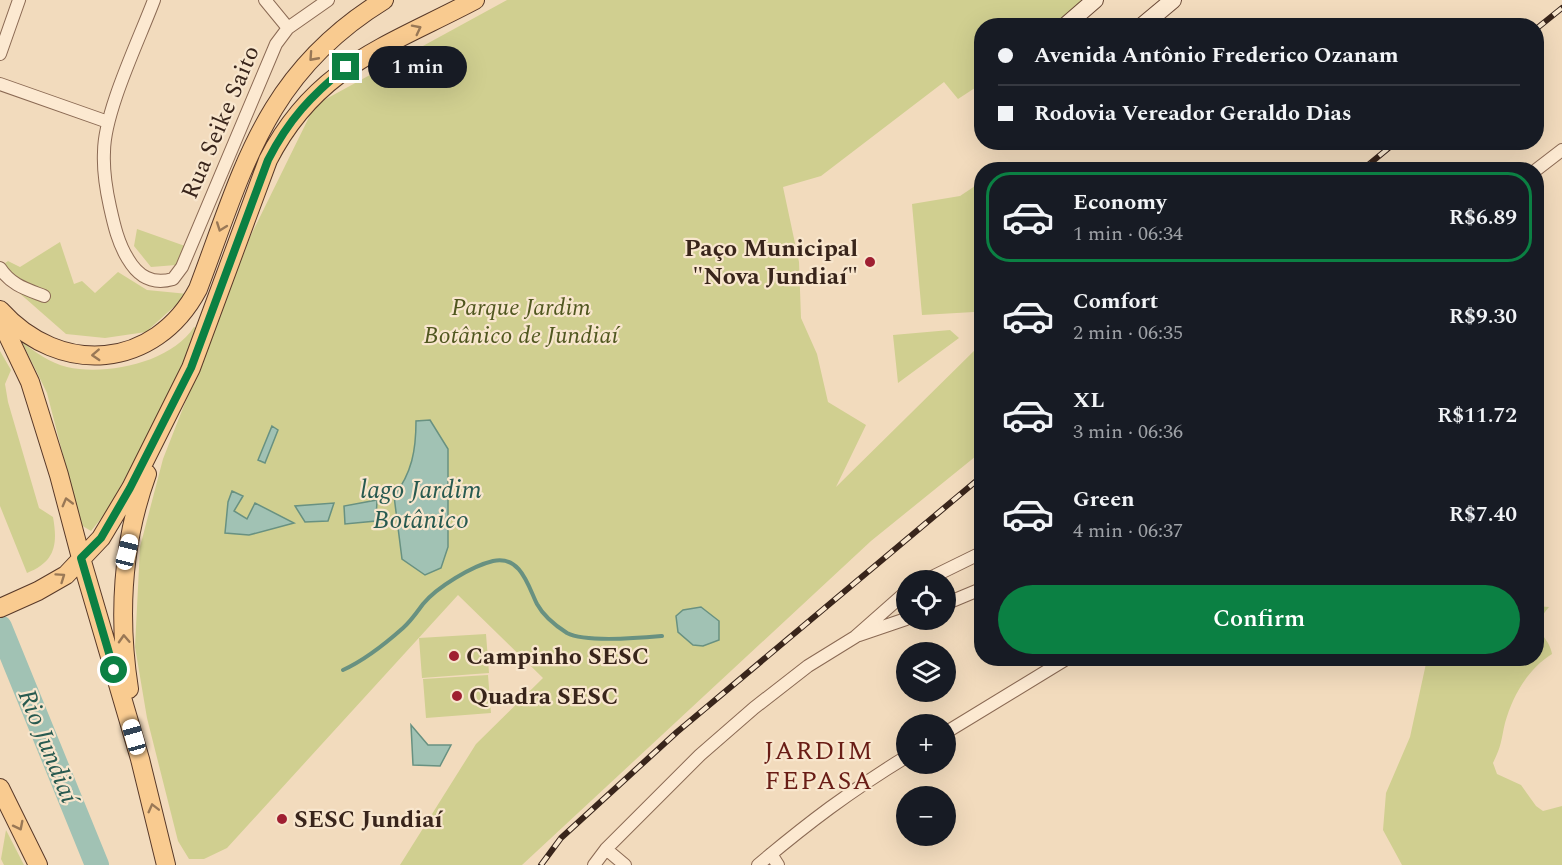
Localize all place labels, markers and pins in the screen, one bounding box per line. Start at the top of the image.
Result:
place label: Paço Municipal "Nova Jundiaí" [684,231,858,295]
marker: Paço Municipal "Nova Jundiaí" [863,255,877,269]
place label: Campinho SESC [466,639,649,675]
marker: Campinho SESC [447,649,461,663]
place label: Quadra SESC [469,679,618,715]
marker: Quadra SESC [450,689,464,703]
place label: SESC Jundiaí [294,802,444,838]
marker: SESC Jundiaí [275,812,289,826]

